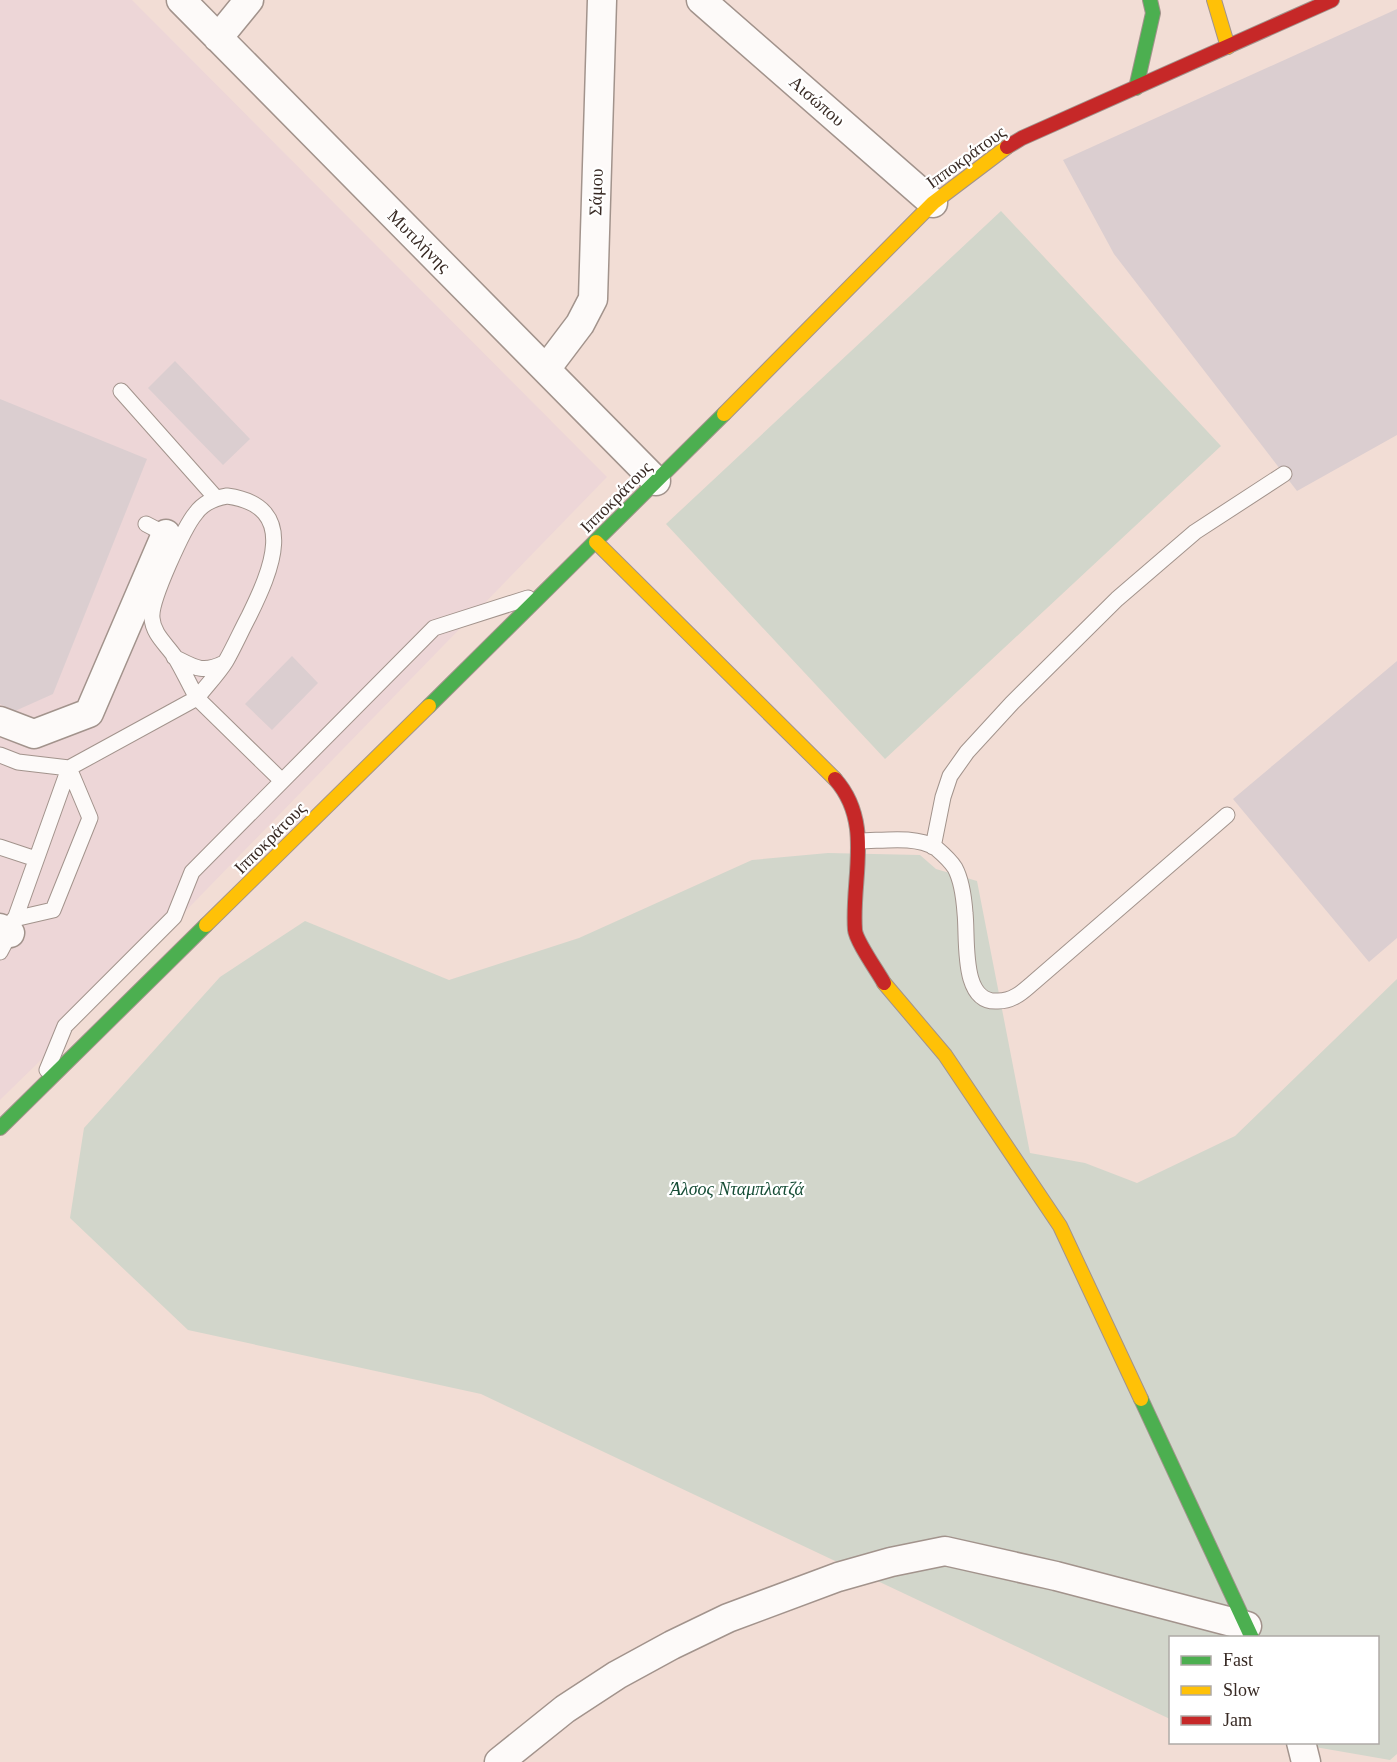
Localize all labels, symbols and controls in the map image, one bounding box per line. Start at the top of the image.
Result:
street label: Αισώπου [785,72,849,130]
street label: Ιπποκράτους [923,122,1009,192]
street label: Σάμου [585,168,607,216]
street label: Μυτιλήνης [384,206,454,276]
street label: Ιπποκράτους [576,457,656,537]
street label: Ιπποκράτους [230,798,310,878]
park label: Άλσος Νταμπλατζά [669,1179,805,1199]
legend [1169,1636,1379,1744]
text: Fast [1223,1650,1253,1670]
text: Slow [1223,1680,1260,1700]
text: Jam [1223,1710,1252,1730]

